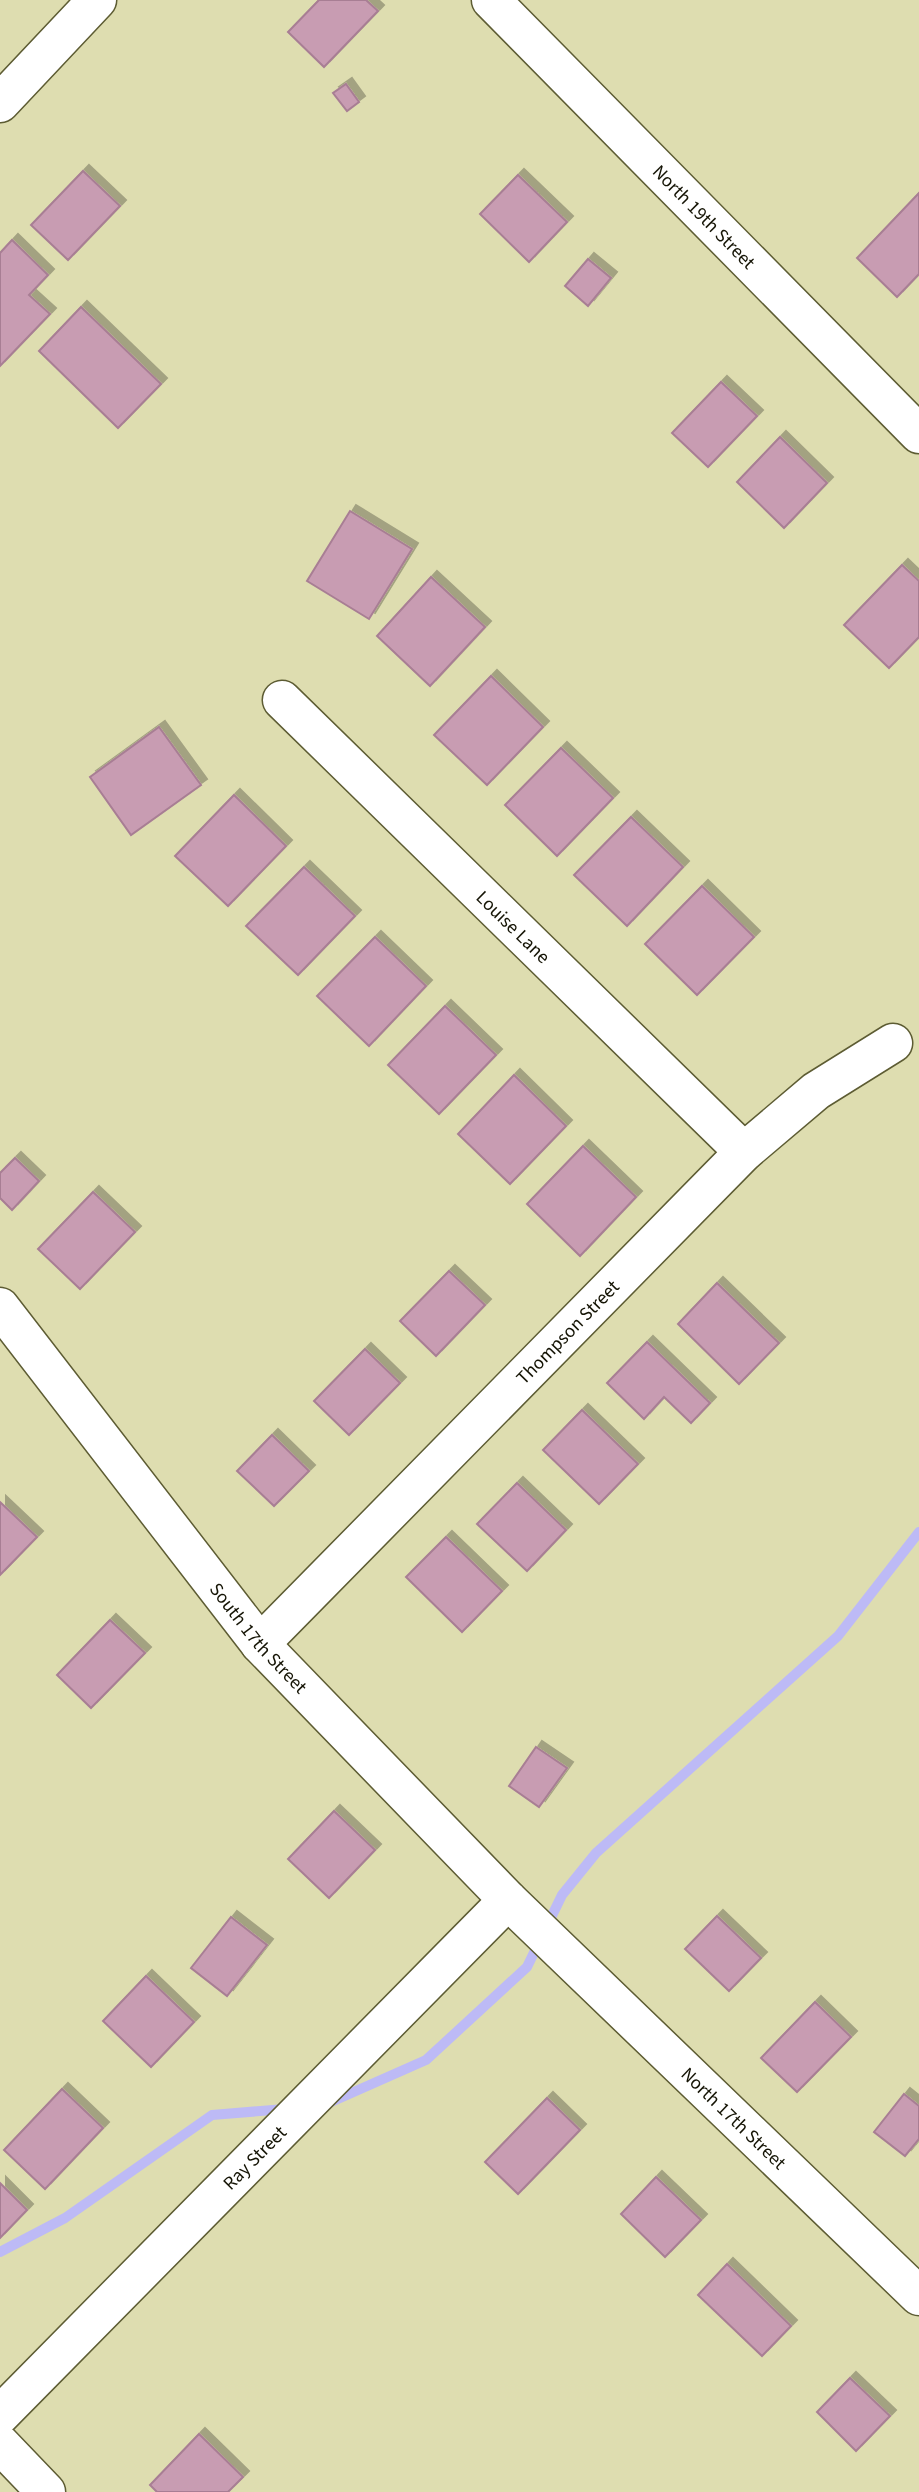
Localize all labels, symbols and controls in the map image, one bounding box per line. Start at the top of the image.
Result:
street label: North 19th Street [646,159,761,276]
street label: Louise Lane [469,885,556,970]
street label: Thompson Street [510,1274,626,1391]
street label: South 17th Street [202,1577,313,1701]
street label: North 17th Street [674,2062,792,2177]
street label: Ray Street [217,2120,294,2197]

